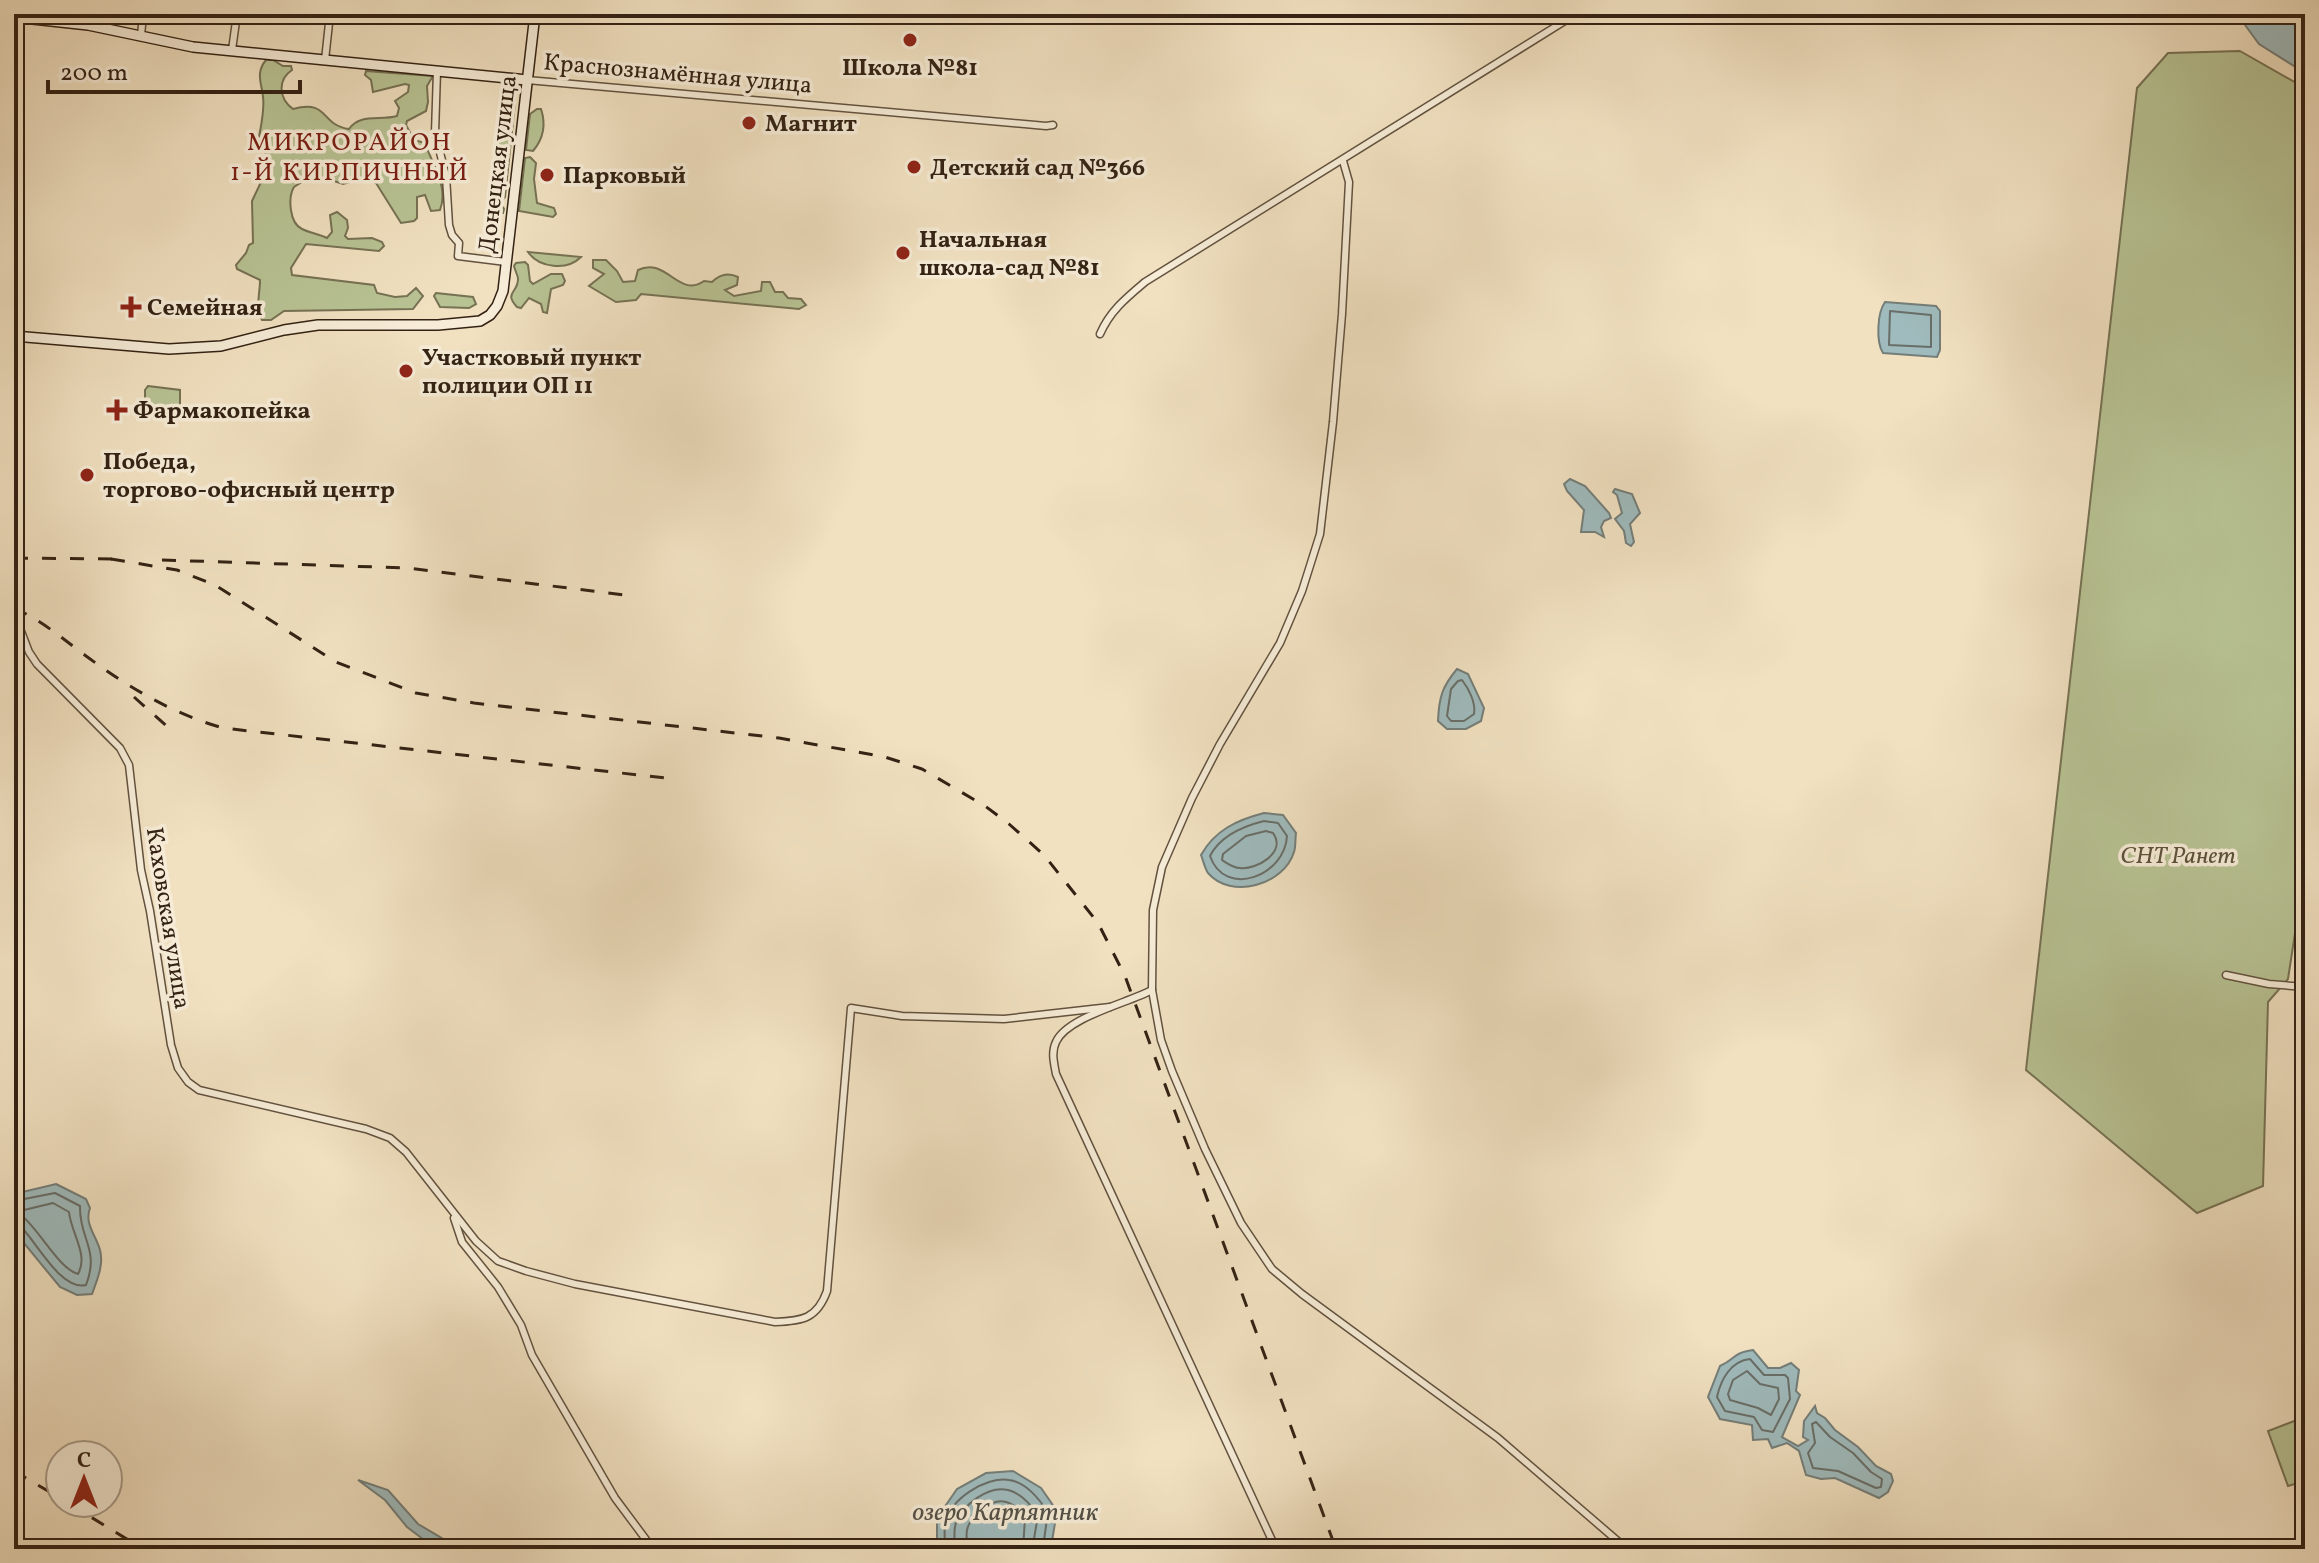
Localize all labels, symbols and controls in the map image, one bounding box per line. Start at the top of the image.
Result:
marker: Школа №81 [901,31,919,49]
scale bar [48,44,300,94]
street label: Краснознамённая улица [542,46,814,104]
place label: Школа №81 [842,52,978,86]
text: 200 m [60,57,128,91]
street label: Донецкая улица [471,73,527,255]
place label: Магнит [765,108,857,142]
marker: Магнит [740,114,758,132]
district label: МИКРОРАЙОН 1-Й КИРПИЧНЫЙ [230,125,470,191]
place label: Детский сад №366 [930,152,1145,186]
marker: Детский сад №366 [905,158,923,176]
place label: Парковый [563,160,686,194]
marker: Парковый [538,166,556,184]
place label: Начальная школа-сад №81 [919,224,1100,286]
marker: Начальная школа-сад №81 [894,244,912,262]
place label: Семейная [147,292,263,326]
marker: Семейная [122,298,140,316]
place label: Участковый пункт полиции ОП 11 [422,342,641,404]
marker: Участковый пункт полиции ОП 11 [397,362,415,380]
place label: Фармакопейка [133,395,311,429]
marker: Фармакопейка [108,401,126,419]
place label: Победа, торгово-офисный центр [103,446,395,508]
marker: Победа, торгово-офисный центр [78,466,96,484]
street label: Каховская улица [136,825,198,1012]
park label: СНТ Ранет [2120,840,2236,874]
north arrow [44,1439,124,1519]
text: С [77,1446,91,1477]
water label: озеро Карпятник [912,1495,1099,1531]

